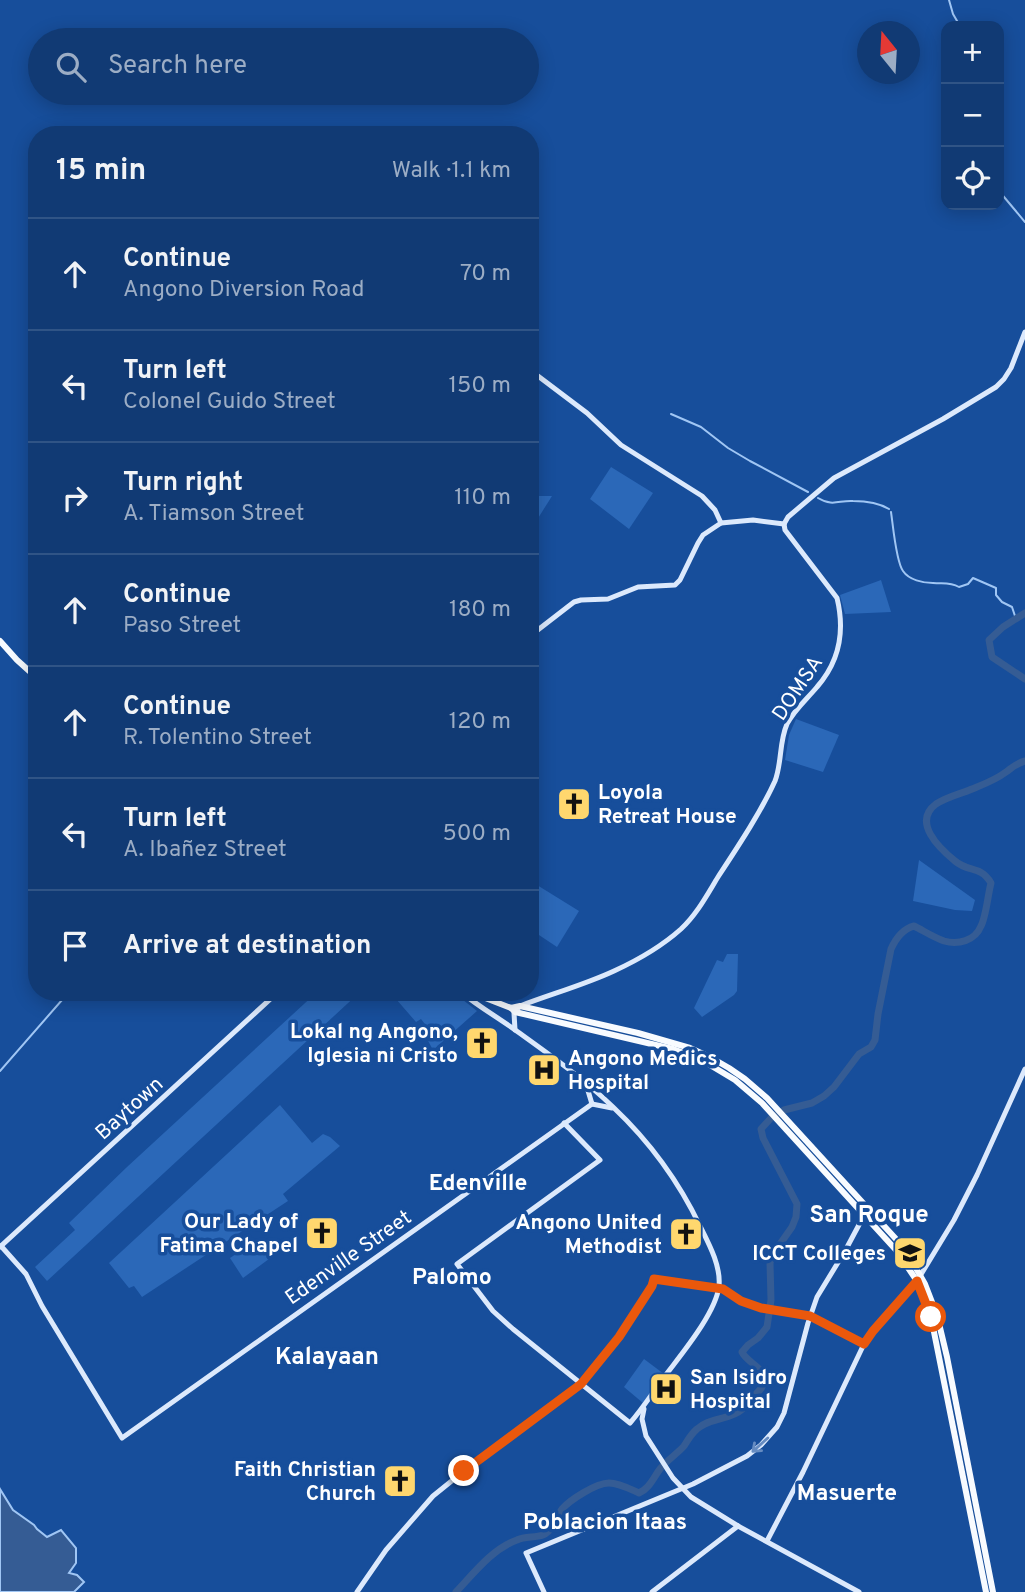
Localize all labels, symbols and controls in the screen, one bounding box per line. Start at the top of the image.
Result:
north arrow [857,21,920,84]
map controls [941,21,1004,210]
button: + [941,21,1004,84]
search box [28,28,539,105]
icon: search [52,48,90,86]
text: Search here [108,50,247,83]
button: − [941,84,1004,147]
button: locate [941,147,1004,210]
text: 15 min [56,153,146,190]
text: Walk · 1.1 km [392,157,511,186]
text: Continue [123,243,231,276]
icon: ahead [56,255,94,293]
text: 70 m [460,260,511,289]
text: Angono Diversion Road [123,276,364,305]
text: Turn left [123,355,227,388]
icon: left [56,367,94,405]
text: 150 m [449,372,511,401]
text: Colonel Guido Street [123,388,336,417]
text: Turn right [123,467,243,500]
icon: right [56,479,94,517]
text: 110 m [454,484,511,513]
text: A. Tiamson Street [123,500,304,529]
text: Continue [123,579,231,612]
icon: ahead [56,591,94,629]
text: 180 m [449,596,511,625]
text: Paso Street [123,612,241,641]
street label: DOMSA [767,651,830,727]
text: Continue [123,691,231,724]
icon: ahead [56,703,94,741]
text: 120 m [449,708,511,737]
text: R. Tolentino Street [123,724,312,753]
place label: Loyola Retreat House [598,780,737,831]
church icon: Loyola Retreat House [555,785,593,823]
text: Turn left [123,803,227,836]
icon: left [56,815,94,853]
text: 500 m [443,820,511,849]
text: A. Ibañez Street [123,836,287,865]
icon: arrive [56,927,94,965]
text: Arrive at destination [123,930,371,963]
place label: Lokal ng Angono, Iglesia ni Cristo [290,1019,458,1070]
church icon: Lokal ng Angono, Iglesia ni Cristo [463,1024,501,1062]
place label: Angono Medics Hospital [568,1046,718,1097]
hospital icon: Angono Medics Hospital [525,1051,563,1089]
street label: Baytown [90,1072,170,1147]
district label: Edenville [429,1170,527,1199]
district label: San Roque [809,1201,929,1231]
street label: Edenville Street [280,1205,417,1312]
place label: Our Lady of Fatima Chapel [159,1209,298,1260]
place label: Angono United Methodist [515,1210,662,1261]
church icon: Our Lady of Fatima Chapel [303,1214,341,1252]
church icon: Angono United Methodist [667,1215,705,1253]
school or university icon: ICCT Colleges [891,1234,929,1272]
place label: ICCT Colleges [752,1241,886,1268]
district label: Palomo [412,1264,492,1293]
route start [915,1301,946,1332]
district label: Kalayaan [275,1343,379,1373]
place label: San Isidro Hospital [690,1365,787,1416]
hospital icon: San Isidro Hospital [647,1370,685,1408]
one-way arrow [751,1437,769,1453]
route end [448,1455,479,1486]
place label: Faith Christian Church [234,1457,376,1508]
church icon: Faith Christian Church [381,1462,419,1500]
district label: Masuerte [797,1480,897,1509]
district label: Poblacion Itaas [523,1509,687,1538]

